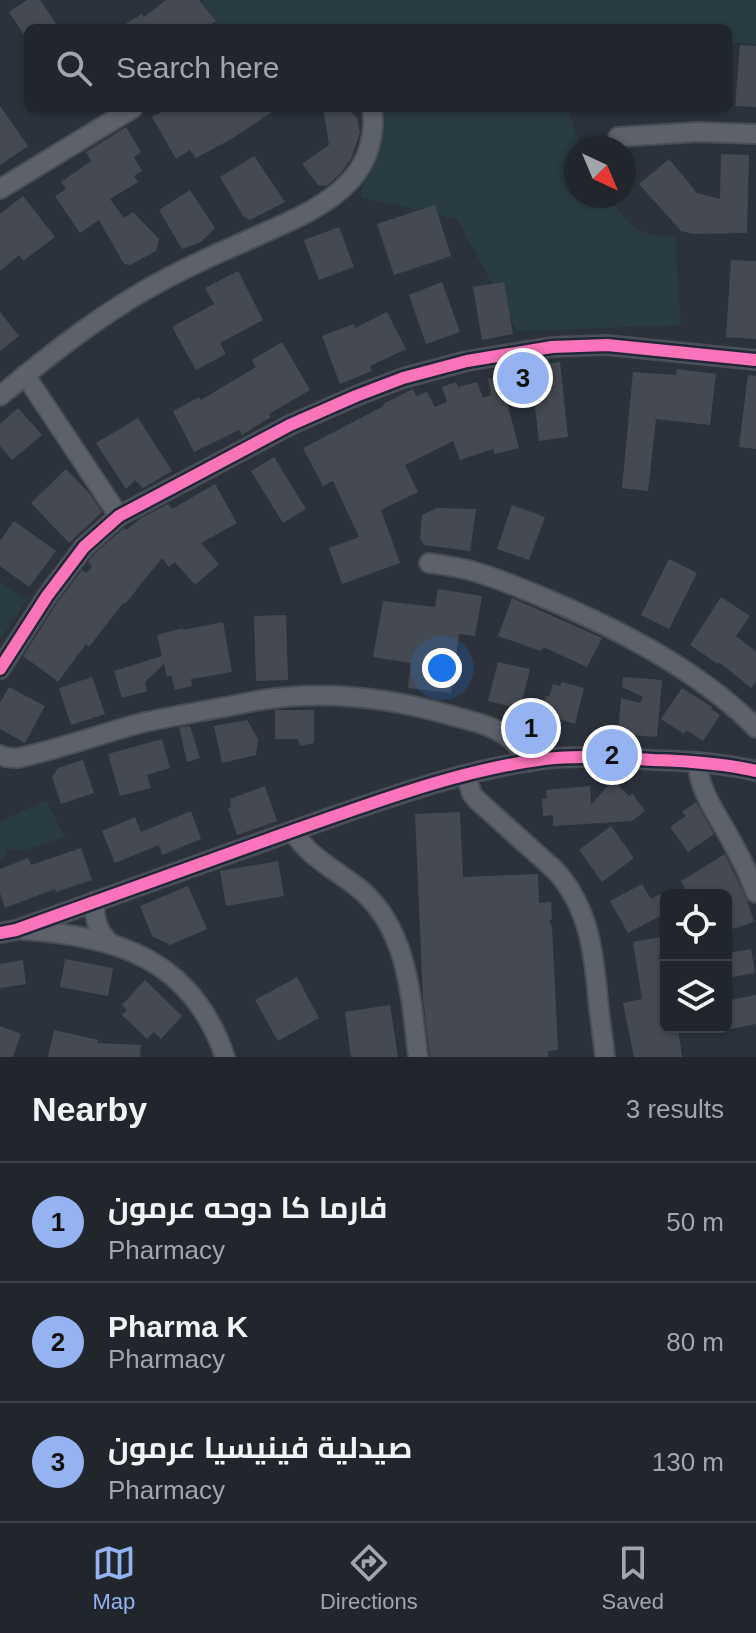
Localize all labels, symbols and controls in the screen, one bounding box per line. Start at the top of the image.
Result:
search box [24,24,732,112]
icon: search [52,46,96,90]
text: Search here [116,51,279,84]
north arrow [564,136,636,208]
pin: 3 [497,348,549,408]
your location [422,648,462,688]
pin: 1 [505,698,557,758]
pin: 2 [586,725,638,785]
map controls [660,889,732,1033]
button: locate [660,889,732,961]
button: layers [660,961,732,1033]
text: Nearby [32,1090,147,1128]
text: 3 results [626,1094,724,1124]
text: فارما كا دوحه عرمون [108,1191,387,1224]
text: 1 [51,1207,65,1237]
text: 50 m [666,1207,724,1237]
text: Pharmacy [108,1235,225,1265]
text: Pharma K [108,1310,248,1343]
text: 2 [51,1327,65,1357]
text: 80 m [666,1327,724,1357]
text: Pharmacy [108,1344,225,1374]
text: صيدلية فينيسيا عرمون [108,1431,412,1464]
text: 3 [51,1447,65,1477]
text: 130 m [652,1447,724,1477]
text: Pharmacy [108,1475,225,1505]
tab: Map [92,1541,136,1615]
tab: Directions [320,1541,418,1615]
tab: Saved [602,1541,664,1615]

